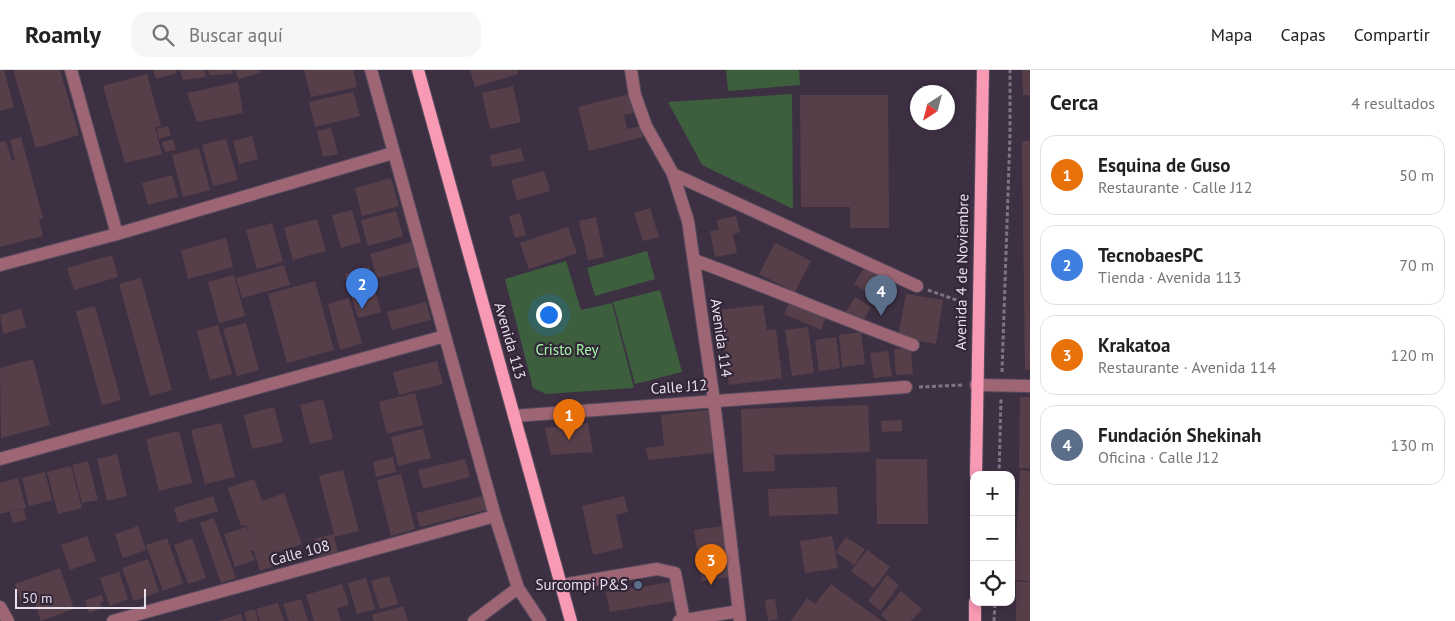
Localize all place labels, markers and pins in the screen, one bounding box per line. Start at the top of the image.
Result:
pin: 2 [346,268,378,309]
pin: 4 [865,275,897,316]
pin: 1 [553,399,585,440]
pin: 3 [695,544,727,585]
place label: Surcompi P&S [536,575,628,594]
marker: Surcompi P&S [632,579,644,591]

